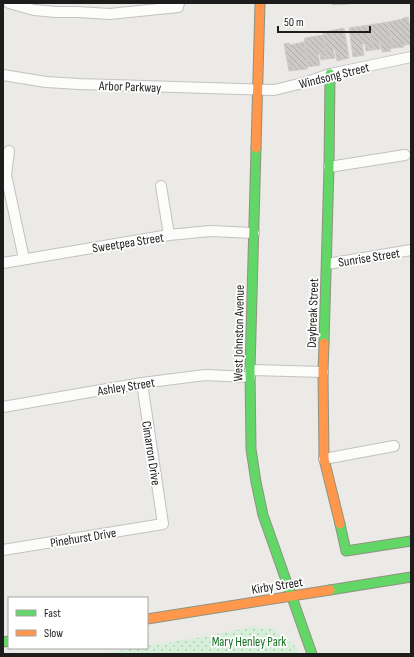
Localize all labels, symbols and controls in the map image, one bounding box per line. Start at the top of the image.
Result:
scale bar [278,8,370,34]
text: 50 m [284,15,304,30]
street label: Windsong Street [297,59,371,92]
street label: Arbor Parkway [98,78,161,96]
street label: Sweetpea Street [91,229,165,257]
street label: Sunrise Street [337,245,401,271]
street label: Daybreak Street [304,278,322,348]
street label: West Johnston Avenue [230,285,248,382]
street label: Ashley Street [95,375,156,400]
street label: Cimarron Drive [138,420,164,487]
street label: Pinehurst Drive [49,525,117,551]
street label: Kirby Street [250,574,304,598]
legend [8,597,148,649]
text: Fast [44,606,61,621]
text: Slow [44,626,63,641]
park label: Mary Henley Park [212,634,286,650]

